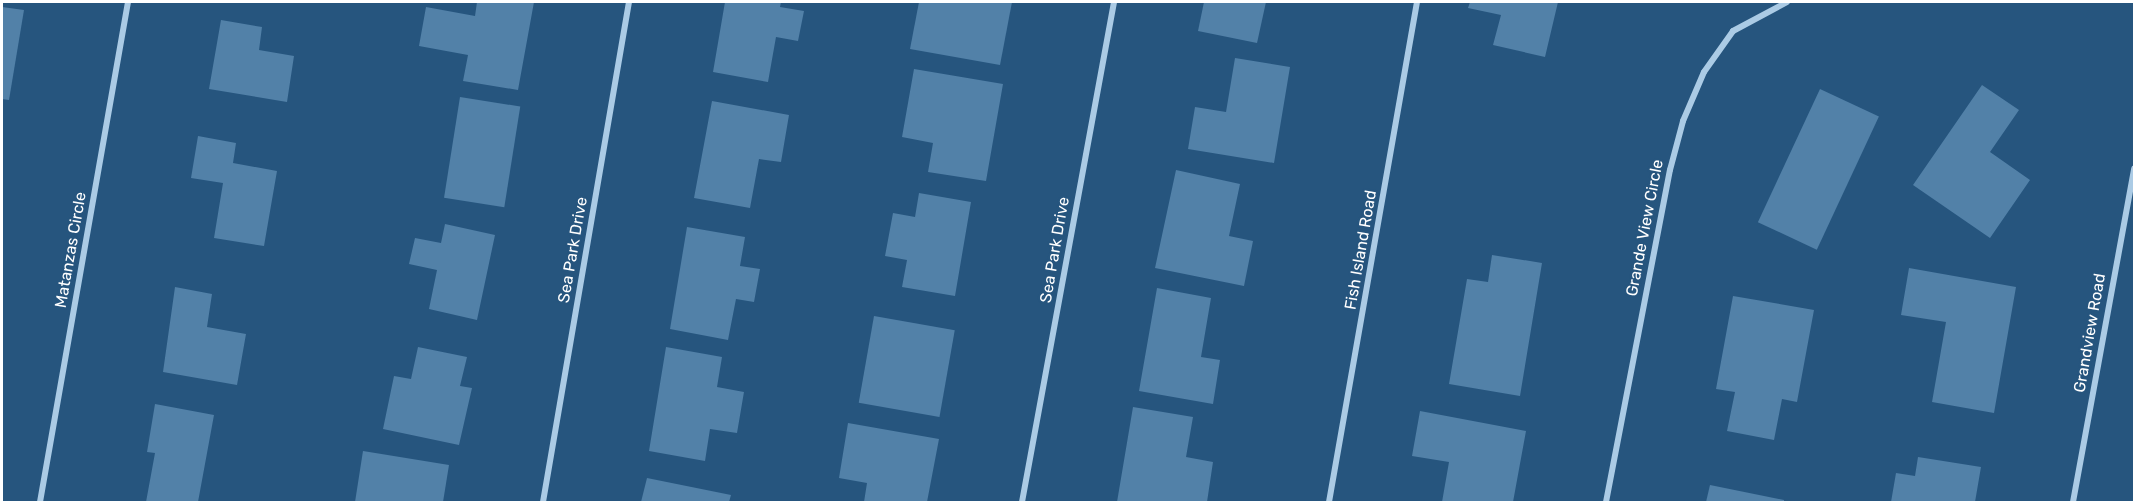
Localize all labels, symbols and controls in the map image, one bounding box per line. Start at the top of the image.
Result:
street label: Grande View Circle [1622,158,1668,298]
street label: Fish Island Road [1341,189,1381,311]
street label: Matanzas Circle [51,191,91,309]
street label: Sea Park Drive [554,195,592,305]
street label: Sea Park Drive [1036,195,1074,305]
street label: Grandview Road [2070,272,2110,394]

